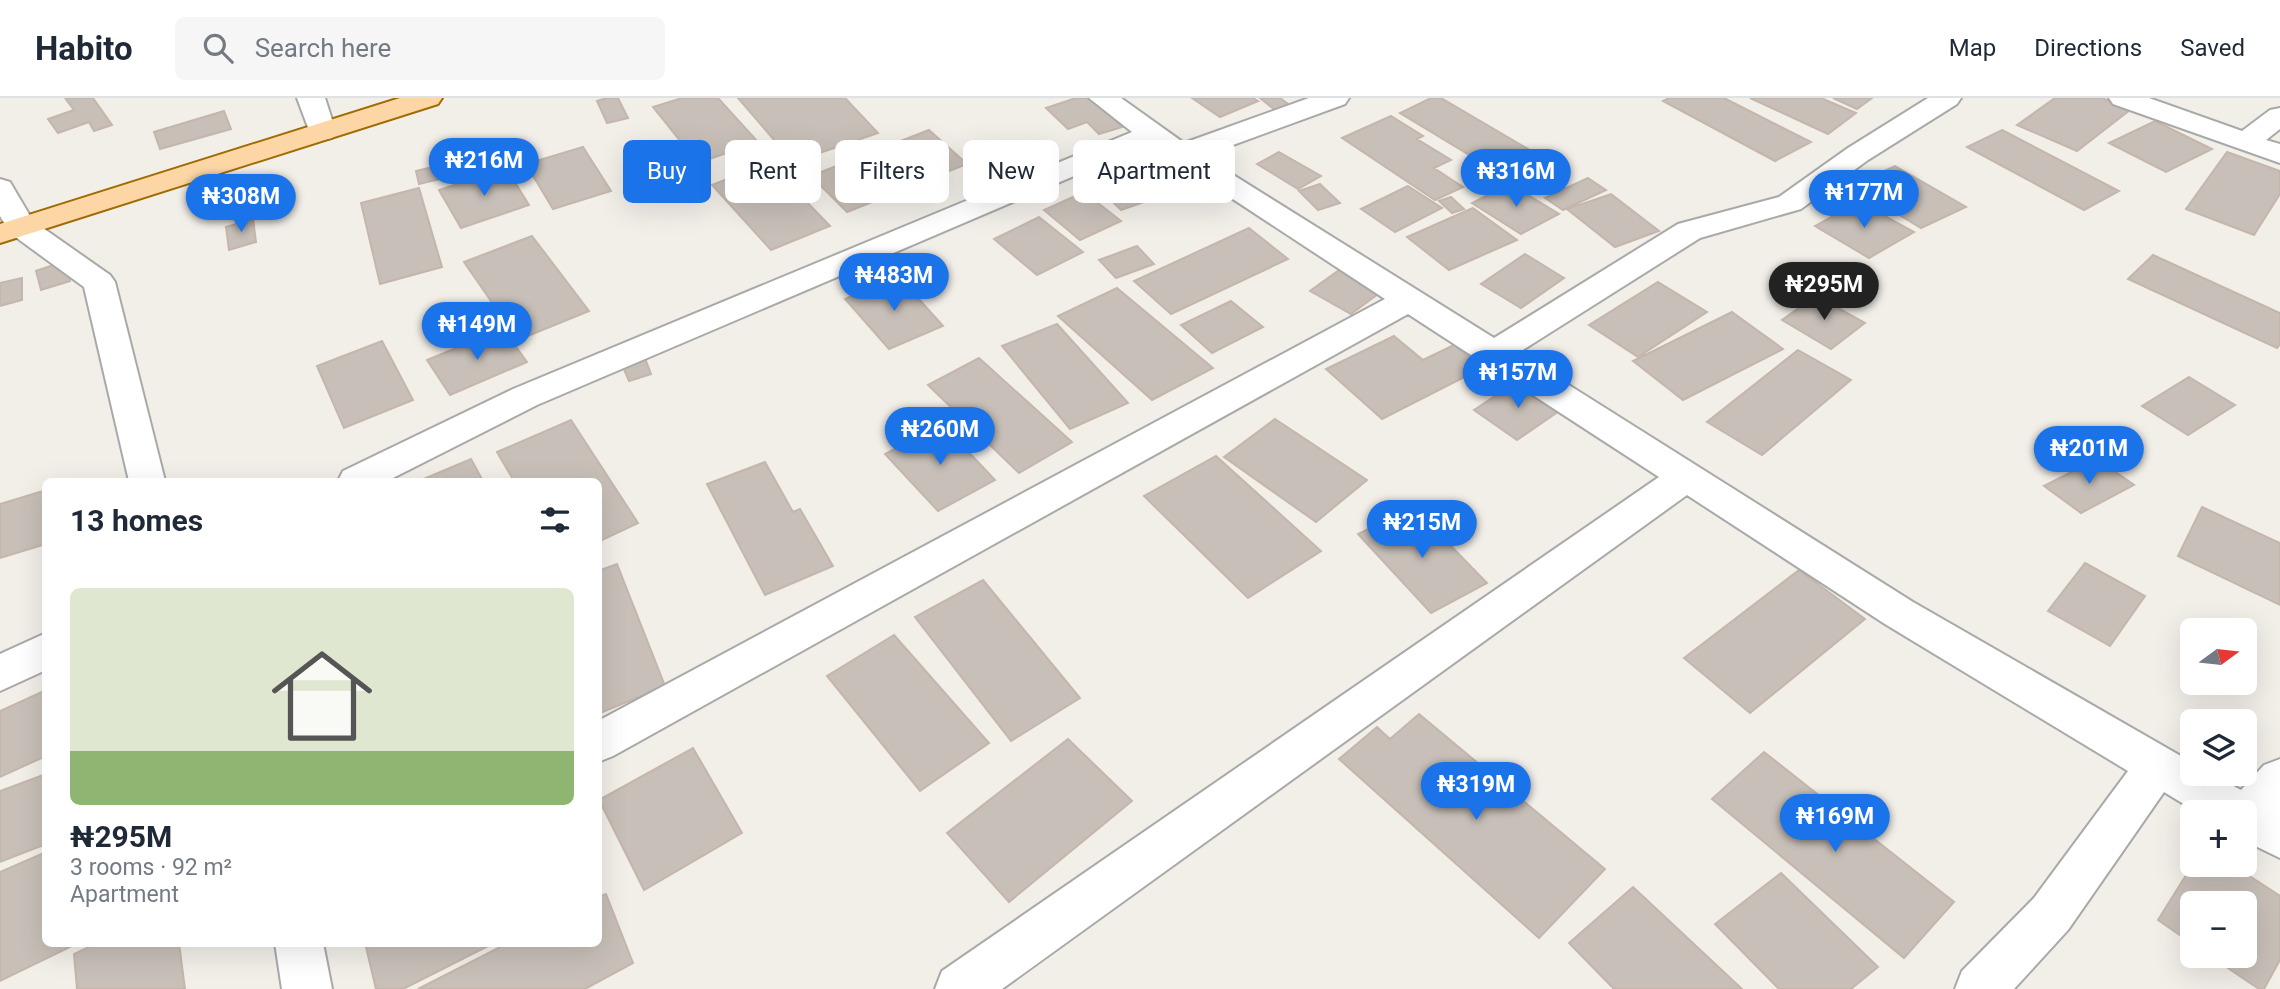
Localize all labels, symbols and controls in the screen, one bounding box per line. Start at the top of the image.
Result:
search box [175,17,665,80]
text: Habito [35,29,133,68]
icon: search [199,29,237,67]
text: Search here [255,33,391,63]
text: Map [1949,34,1996,62]
text: Directions [2034,34,2142,62]
text: Saved [2180,34,2245,62]
pin: ₦216M [435,139,533,198]
chip: Buy [623,140,711,203]
chip: Rent [725,140,821,203]
chip: Filters [835,140,949,203]
chip: New [963,140,1059,203]
chip: Apartment [1073,140,1235,203]
text: ₦216M [445,147,523,174]
pin: ₦316M [1467,150,1565,209]
text: ₦316M [1477,158,1555,185]
pin: ₦177M [1815,170,1913,230]
pin: ₦308M [192,174,290,234]
text: ₦177M [1825,179,1903,206]
text: ₦308M [202,183,280,210]
pin: ₦483M [845,254,943,313]
text: ₦483M [855,262,933,289]
pin: ₦295M [1775,262,1873,322]
text: ₦295M [1785,271,1863,298]
pin: ₦149M [428,302,526,362]
text: ₦149M [438,311,516,338]
pin: ₦157M [1469,350,1567,410]
text: ₦157M [1479,359,1557,386]
pin: ₦260M [891,408,989,467]
text: ₦260M [901,416,979,443]
pin: ₦201M [2040,426,2138,486]
text: ₦201M [2050,435,2128,462]
pin: ₦215M [1373,500,1471,560]
icon: filters [536,501,574,539]
text: 13 homes [70,503,203,538]
text: ₦215M [1383,509,1461,536]
north arrow [2180,618,2258,695]
map controls [2180,618,2257,968]
icon: home [259,633,385,759]
button: layers [2180,709,2257,786]
pin: ₦319M [1427,762,1525,822]
text: ₦319M [1437,771,1515,798]
pin: ₦169M [1786,794,1884,854]
button: + [2180,800,2257,877]
text: ₦169M [1796,803,1874,830]
text: ₦295M [70,819,172,854]
text: 3 rooms · 92 m² [70,854,232,881]
text: Apartment [70,881,179,908]
button: − [2180,891,2257,968]

